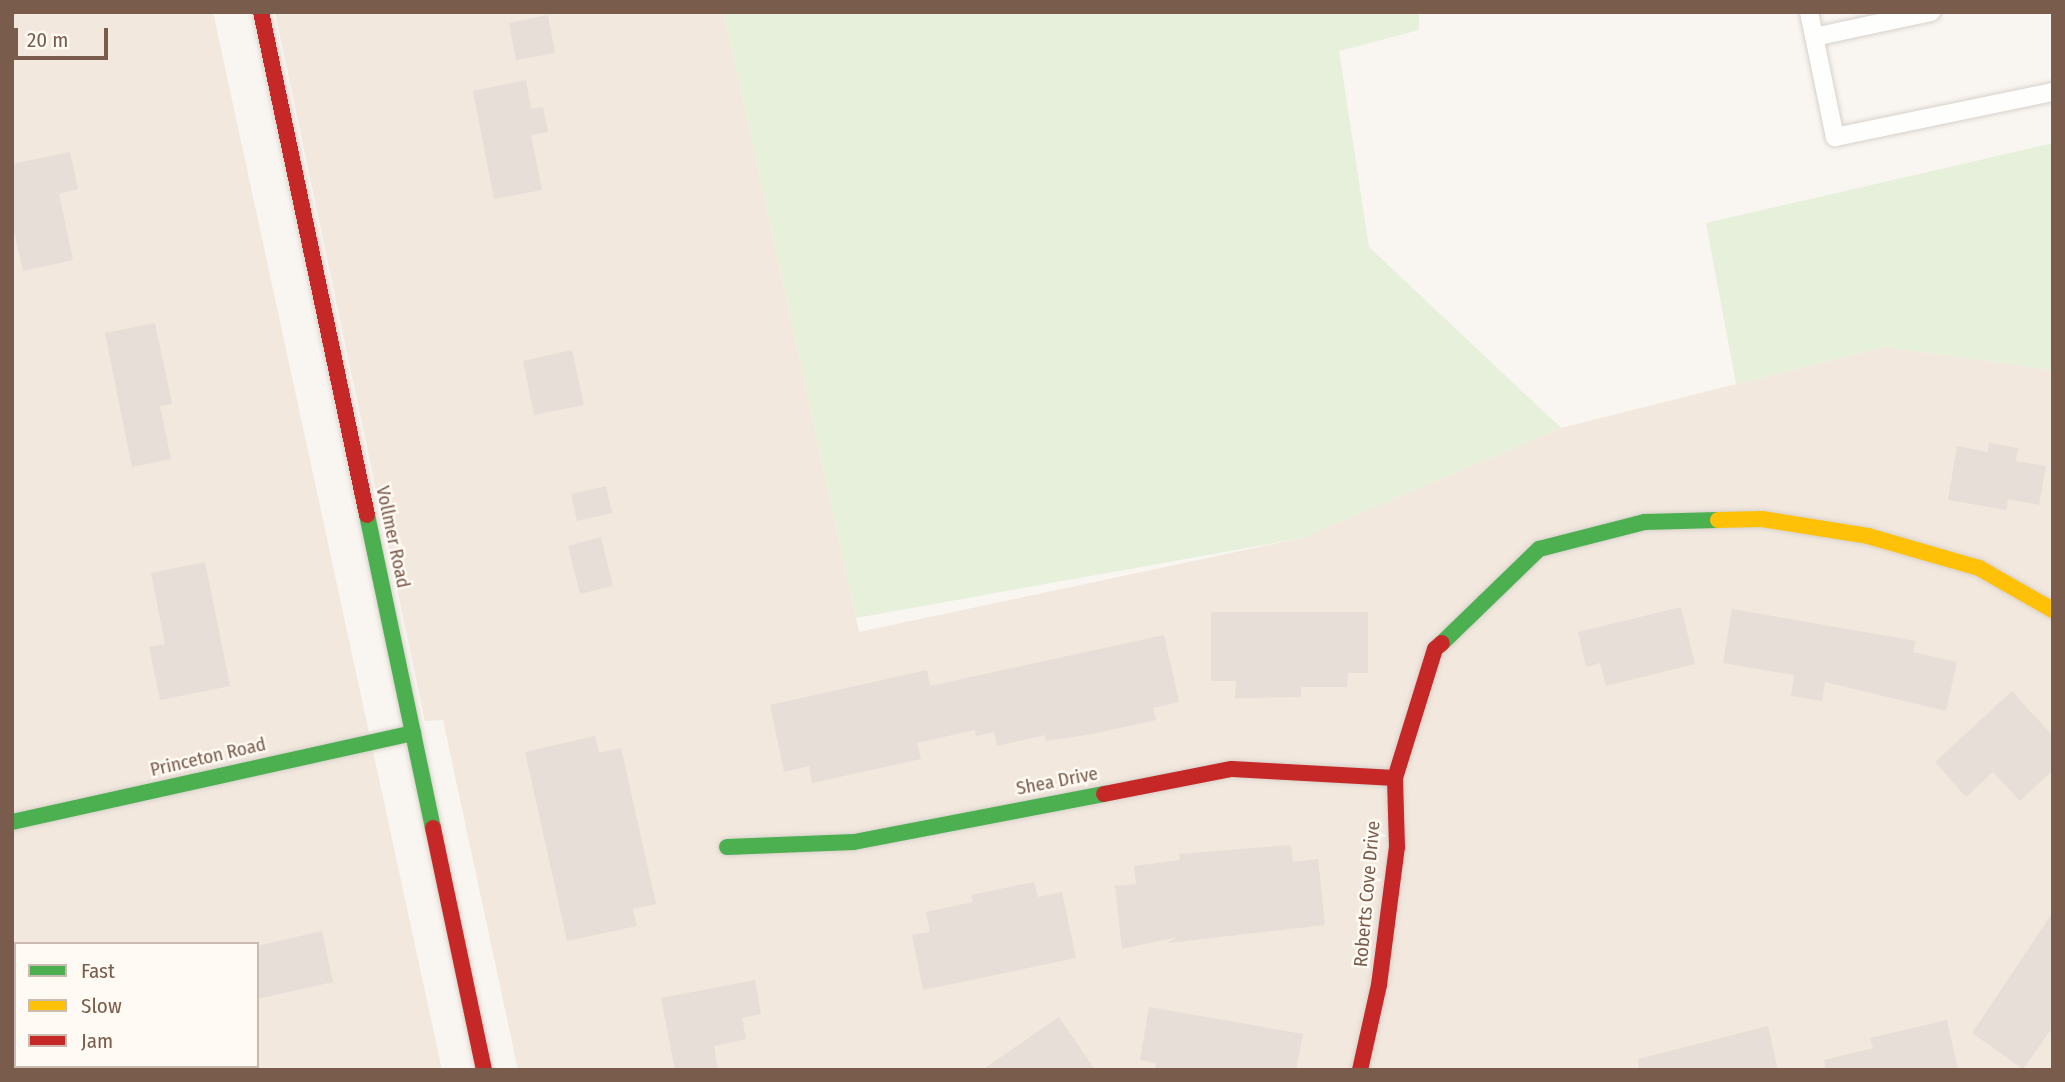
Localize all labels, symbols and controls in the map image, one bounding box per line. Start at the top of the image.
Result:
scale bar [18,14,112,58]
text: 20 m [27,27,68,53]
street label: Vollmer Road [371,484,415,590]
street label: Princeton Road [148,733,268,781]
street label: Shea Drive [1014,762,1100,800]
street label: Roberts Cove Drive [1349,820,1385,968]
legend [14,942,259,1068]
text: Fast [81,958,115,984]
text: Slow [81,993,122,1019]
text: Jam [81,1028,113,1054]

